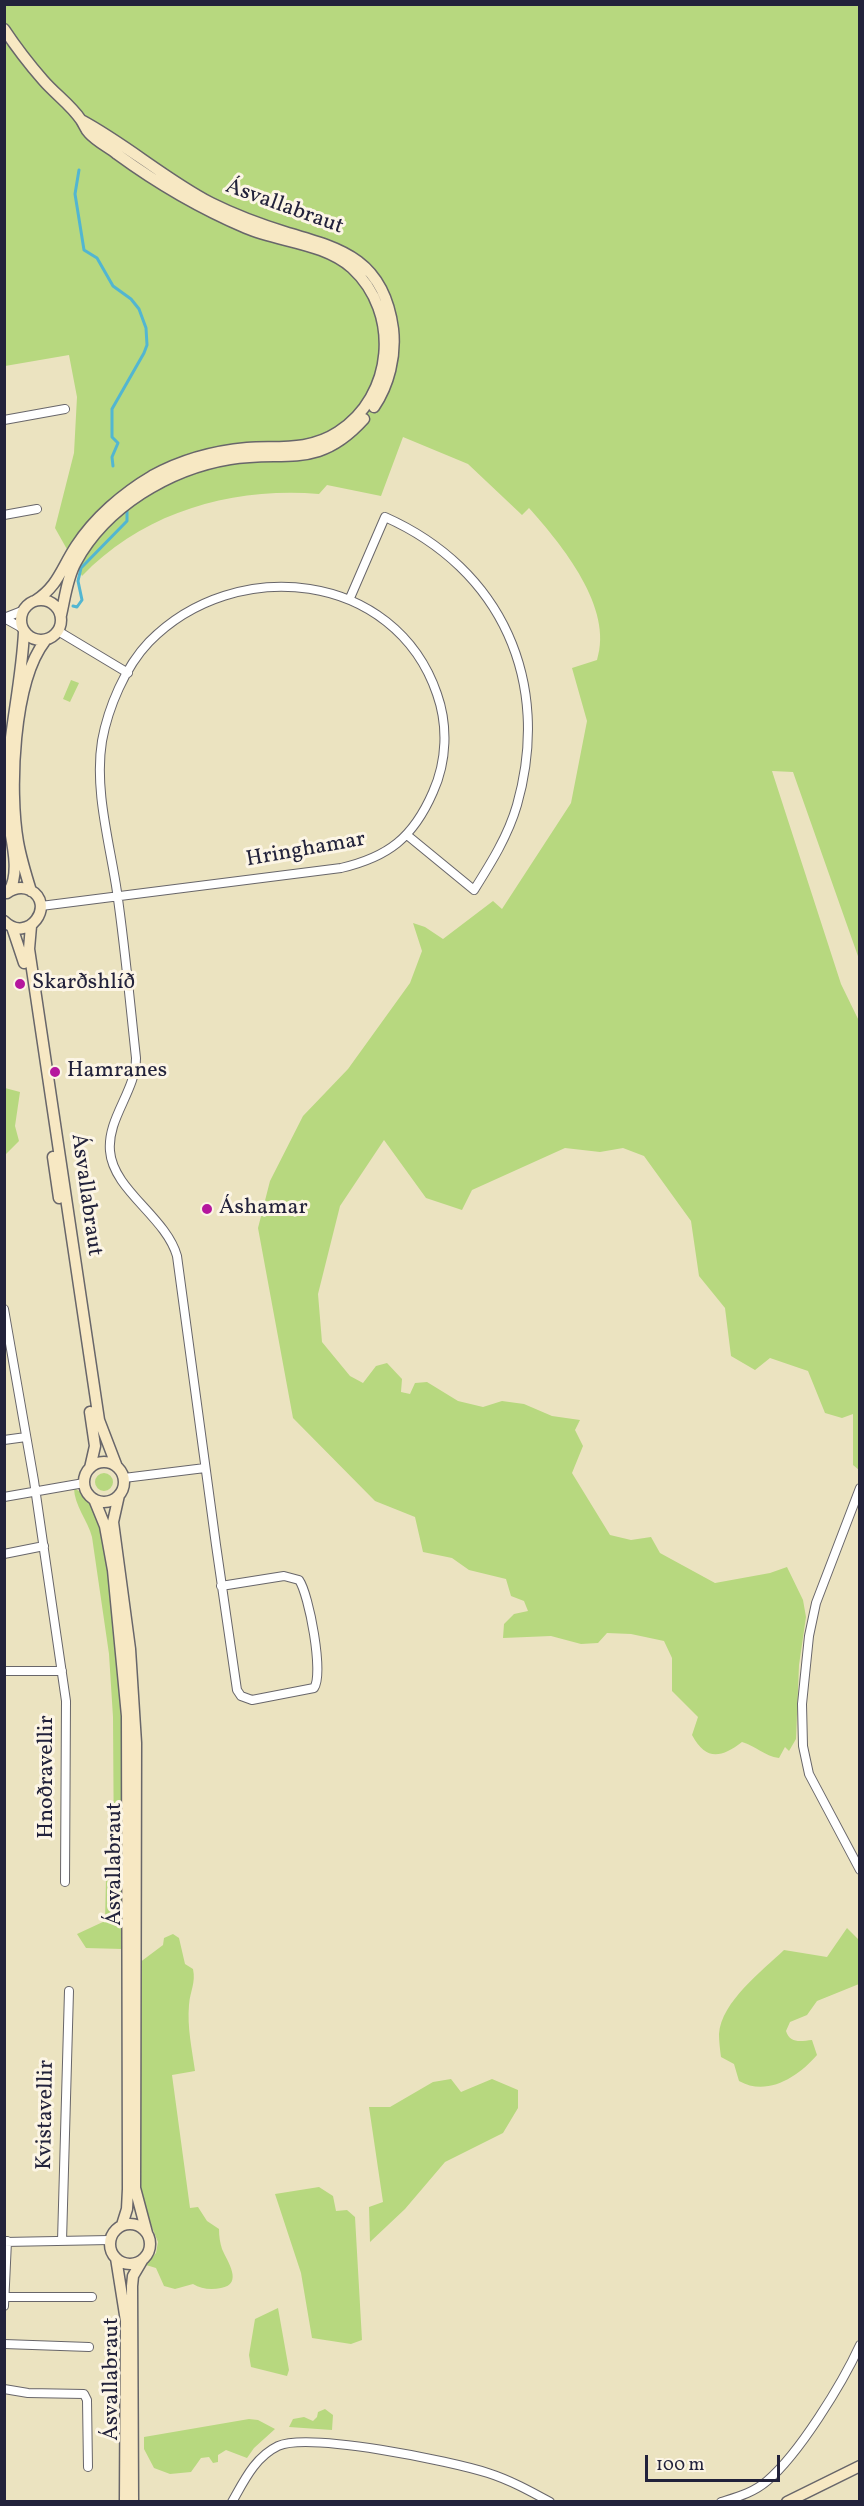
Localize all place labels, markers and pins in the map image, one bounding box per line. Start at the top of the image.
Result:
place label: Skarðshlíð [32,971,135,997]
marker: Skarðshlíð [13,977,27,991]
place label: Hamranes [67,1059,167,1085]
marker: Hamranes [48,1065,62,1079]
place label: Áshamar [219,1196,308,1222]
marker: Áshamar [200,1202,214,1216]

